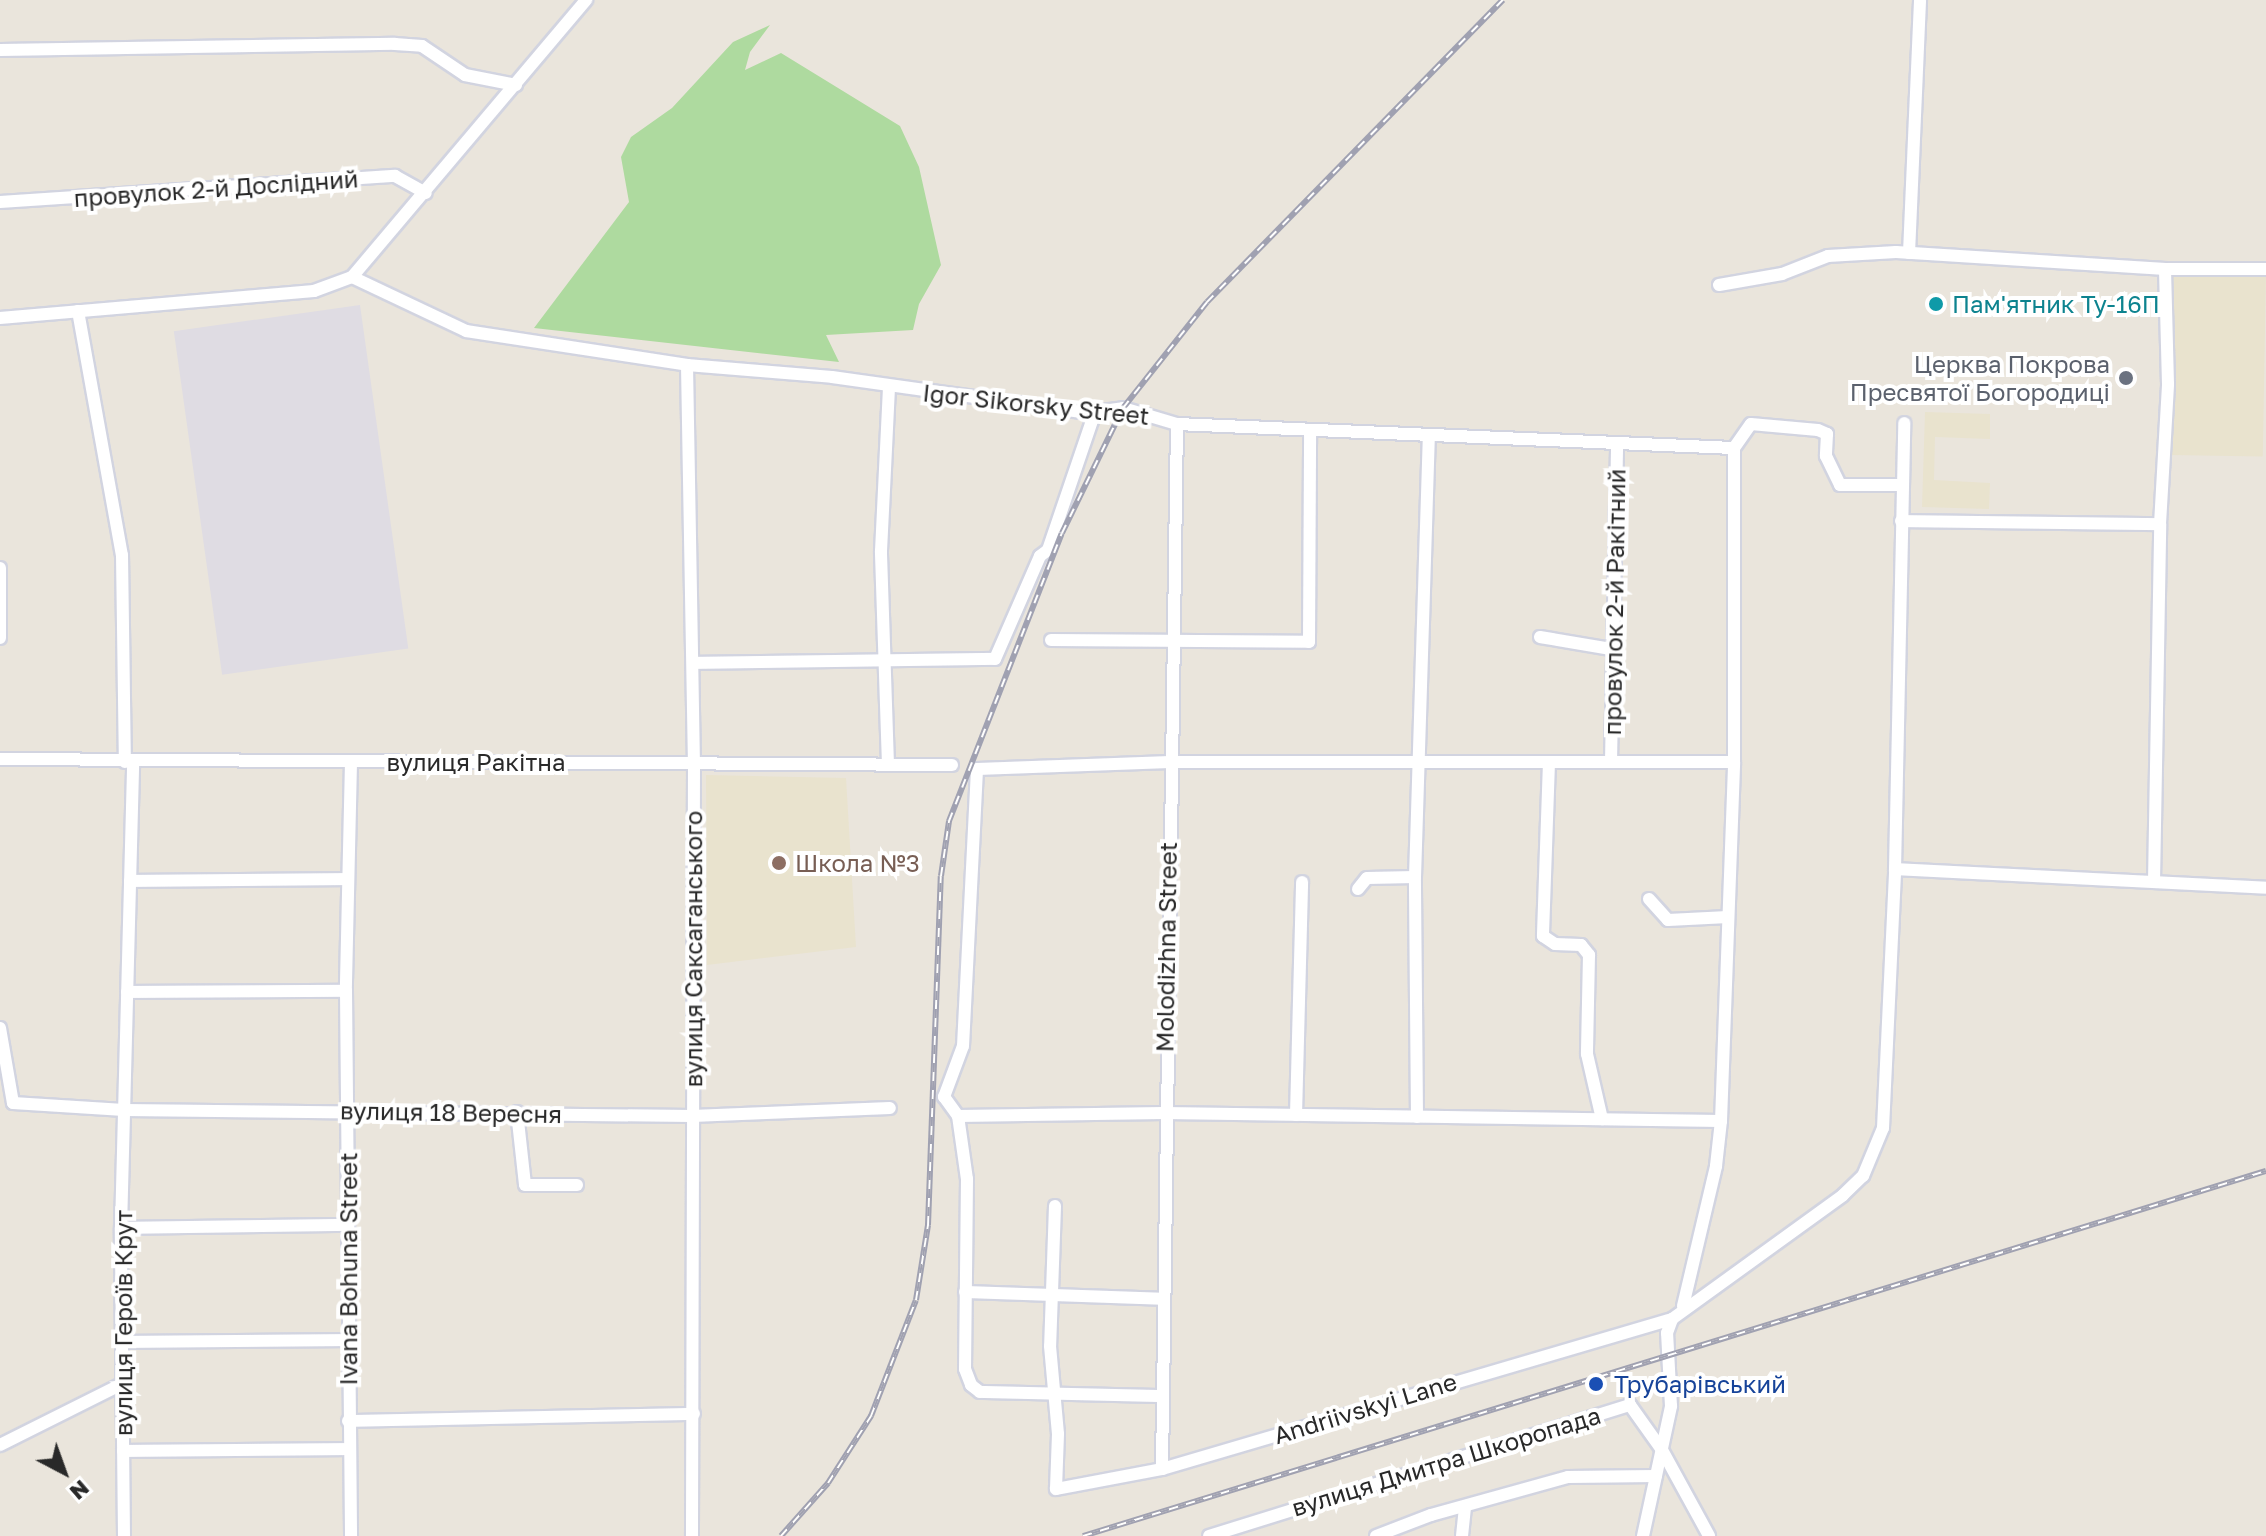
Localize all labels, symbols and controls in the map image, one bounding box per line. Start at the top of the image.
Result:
street label: провулок 2-й Дослідний [73,164,359,212]
place label: Пам'ятник Ту-16П [1952,290,2160,318]
marker: Пам'ятник Ту-16П [1927,295,1945,313]
place label: Церква Покрова Пресвятої Богородиці [1850,350,2110,406]
marker: Церква Покрова Пресвятої Богородиці [2117,369,2135,387]
street label: Igor Sikorsky Street [921,378,1151,430]
street label: провулок 2-й Ракітний [1597,468,1631,736]
street label: вулиця Ракітна [387,748,565,776]
street label: вулиця Саксаганського [679,811,707,1087]
street label: Molodizhna Street [1150,842,1182,1052]
place label: Школа №3 [795,849,920,877]
marker: Школа №3 [770,854,788,872]
street label: вулиця 18 Вересня [340,1096,562,1128]
street label: Ivana Bohuna Street [334,1152,362,1386]
street label: вулиця Героїв Крут [109,1210,137,1436]
street label: Andriivskyi Lane [1270,1366,1460,1450]
place label: Трубарівський [1614,1370,1786,1398]
marker: Трубарівський [1585,1373,1607,1395]
street label: вулиця Дмитра Шкоропада [1288,1400,1604,1522]
north arrow [24,1432,104,1512]
text: N [65,1475,95,1506]

